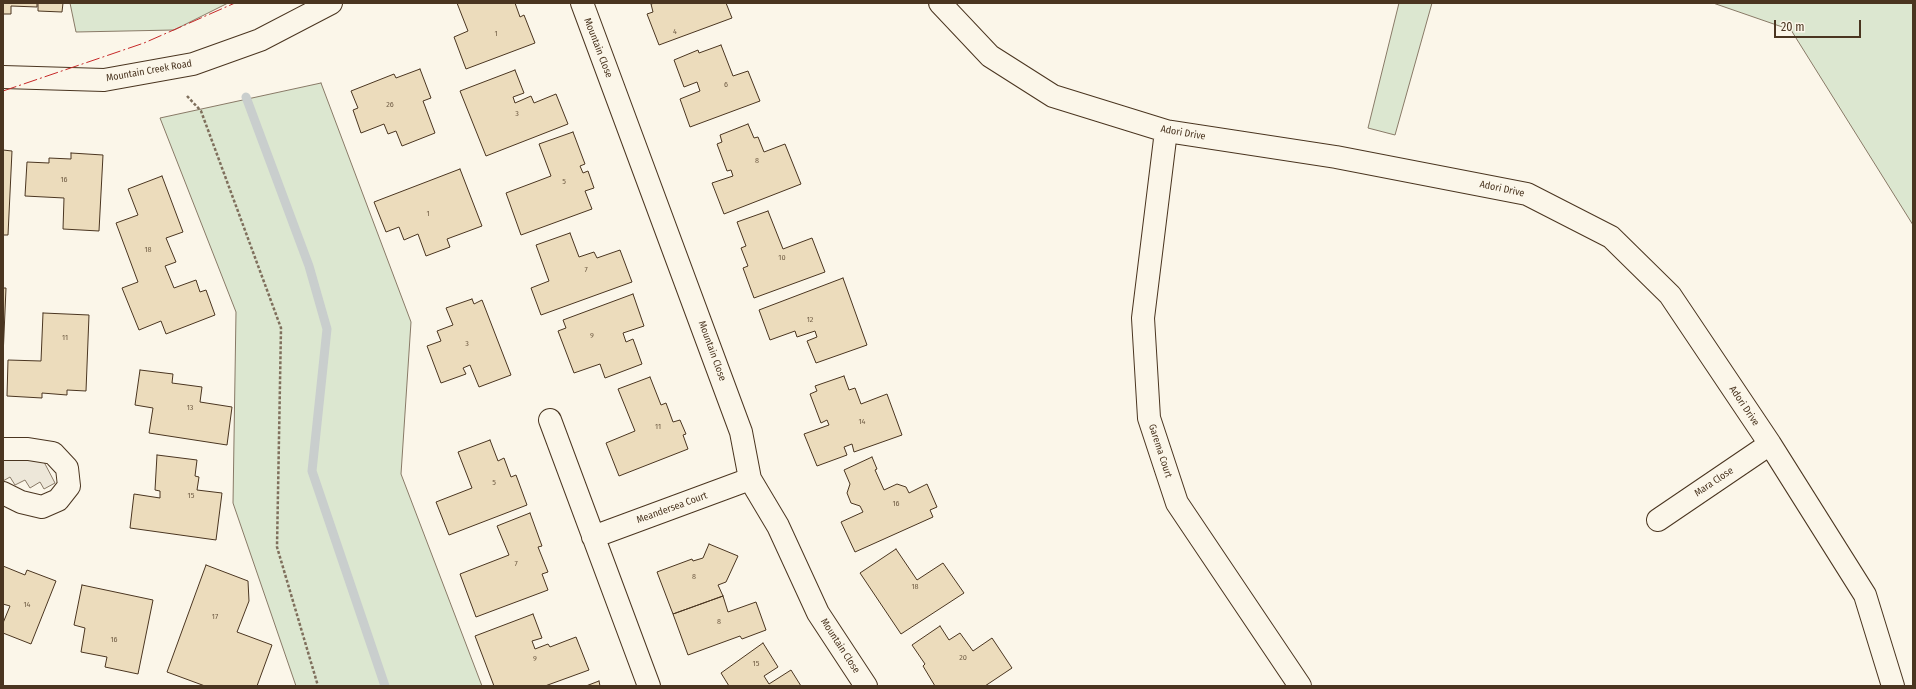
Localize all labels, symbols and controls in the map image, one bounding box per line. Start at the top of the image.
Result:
scale bar [1776,12,1863,38]
street label: Mountain Close [581,16,615,80]
text: 20 m [1781,20,1805,34]
house number: 4 [673,27,677,37]
house number: 1 [494,29,498,39]
street label: Mountain Creek Road [105,58,193,84]
house number: 6 [724,80,728,90]
house number: 26 [386,100,394,110]
house number: 3 [515,109,519,119]
street label: Adori Drive [1160,123,1206,143]
house number: 8 [755,156,759,166]
house number: 16 [60,175,68,185]
house number: 5 [562,177,566,187]
street label: Adori Drive [1479,178,1525,200]
house number: 1 [426,209,430,219]
house number: 18 [144,245,152,255]
house number: 10 [778,253,786,263]
house number: 7 [584,265,588,275]
house number: 12 [807,315,813,325]
street label: Mountain Close [696,319,728,383]
house number: 9 [590,331,594,341]
house number: 11 [62,333,68,343]
house number: 3 [465,339,469,349]
street label: Adori Drive [1726,384,1762,428]
house number: 13 [187,403,193,413]
house number: 14 [859,417,865,427]
house number: 11 [655,422,661,432]
street label: Garema Court [1146,423,1174,479]
street label: Mara Close [1692,465,1736,499]
house number: 5 [492,478,496,488]
street label: Meandersea Court [635,490,709,526]
house number: 15 [188,491,194,501]
house number: 16 [892,499,900,509]
house number: 7 [514,559,518,569]
house number: 8 [692,572,696,582]
house number: 18 [911,582,919,592]
house number: 14 [24,600,30,610]
house number: 17 [212,612,218,622]
street label: Mountain Close [818,616,862,676]
house number: 8 [717,617,721,627]
house number: 16 [110,635,118,645]
house number: 20 [959,653,967,663]
house number: 9 [533,654,537,664]
house number: 15 [753,659,759,669]

